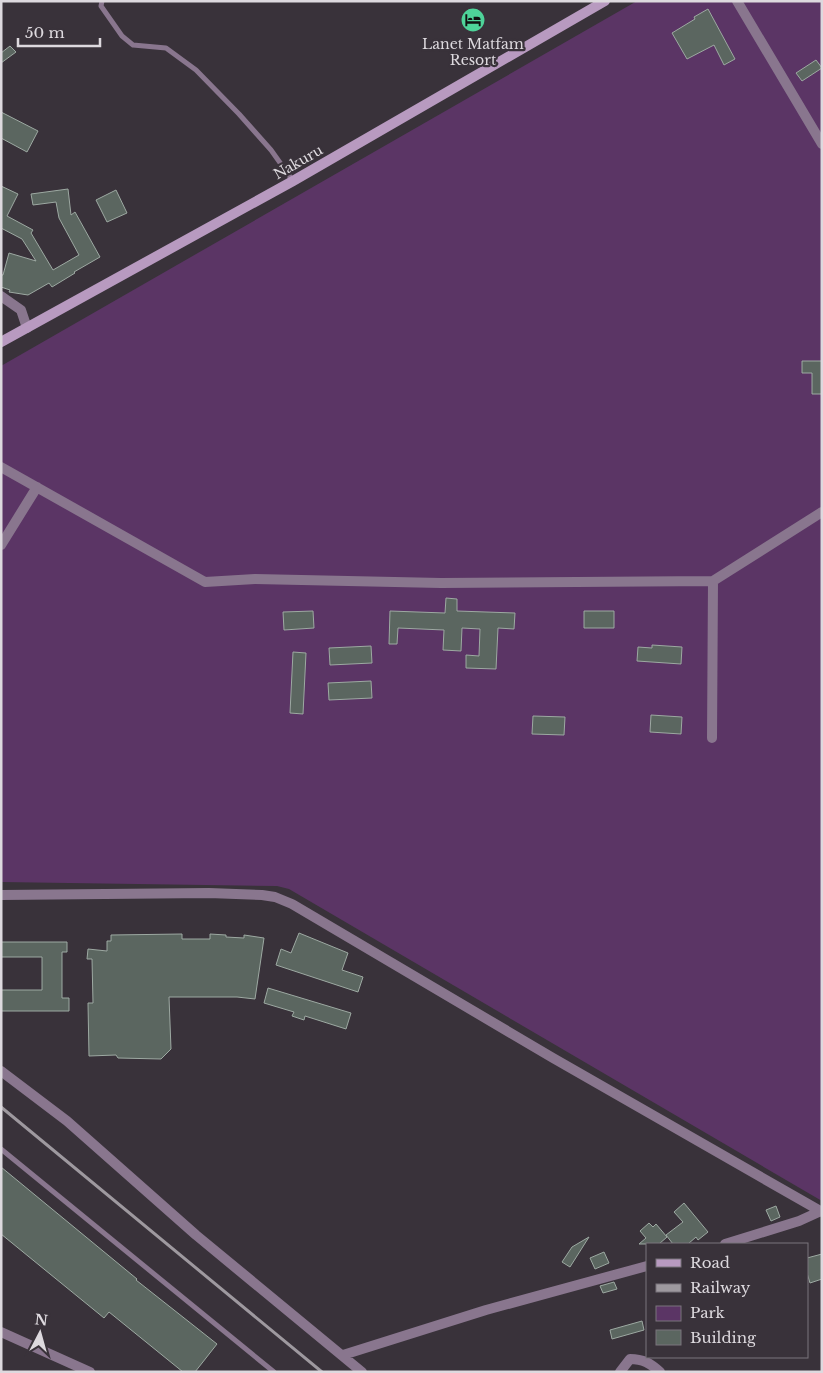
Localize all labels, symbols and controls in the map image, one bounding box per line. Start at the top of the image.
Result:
hotel icon: Lanet Matfam Resort [460,7,486,33]
scale bar [18,15,100,47]
text: 50 m [25,23,65,42]
place label: Lanet Matfam Resort [422,35,524,69]
street label: Nakuru [270,140,326,183]
legend [646,1243,808,1358]
text: Road [690,1253,730,1272]
text: Railway [690,1278,751,1297]
text: Park [690,1303,726,1322]
north arrow [15,1308,65,1358]
text: N [34,1310,49,1330]
text: Building [690,1328,757,1347]

